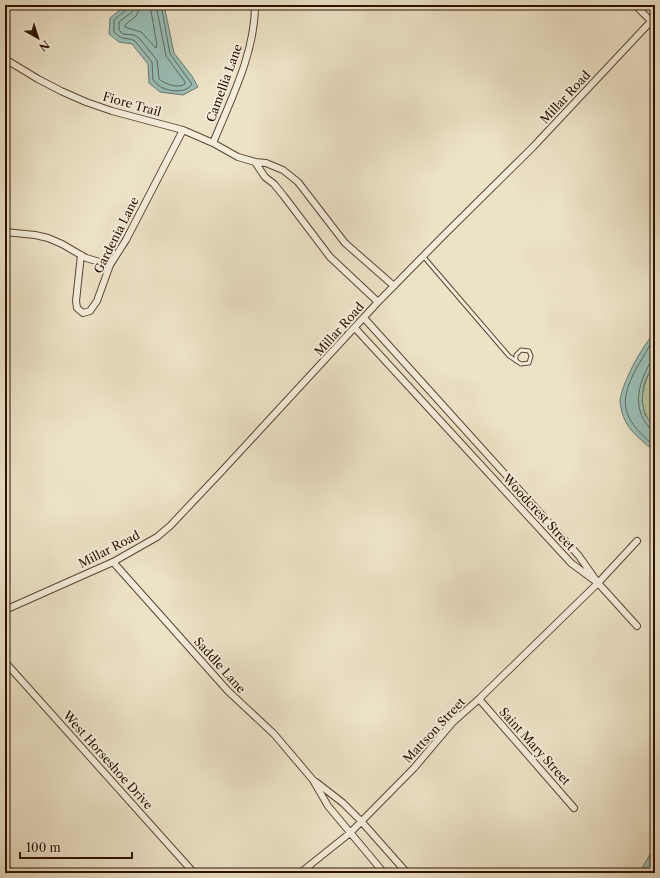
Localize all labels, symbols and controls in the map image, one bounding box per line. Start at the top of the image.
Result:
north arrow [18,18,58,58]
text: N [36,37,52,54]
street label: Camellia Lane [203,42,245,124]
street label: Millar Road [537,67,594,127]
street label: Fiore Trail [101,89,163,120]
street label: Gardenia Lane [90,194,142,276]
street label: Millar Road [311,299,367,359]
street label: Woodcrest Street [499,470,579,554]
street label: Millar Road [76,527,143,571]
street label: Saddle Lane [191,634,249,696]
street label: Mattson Street [400,694,469,766]
street label: Saint Mary Street [496,704,574,788]
street label: West Horseshoe Drive [59,707,156,812]
scale bar [20,834,132,860]
text: 100 m [26,840,61,855]

